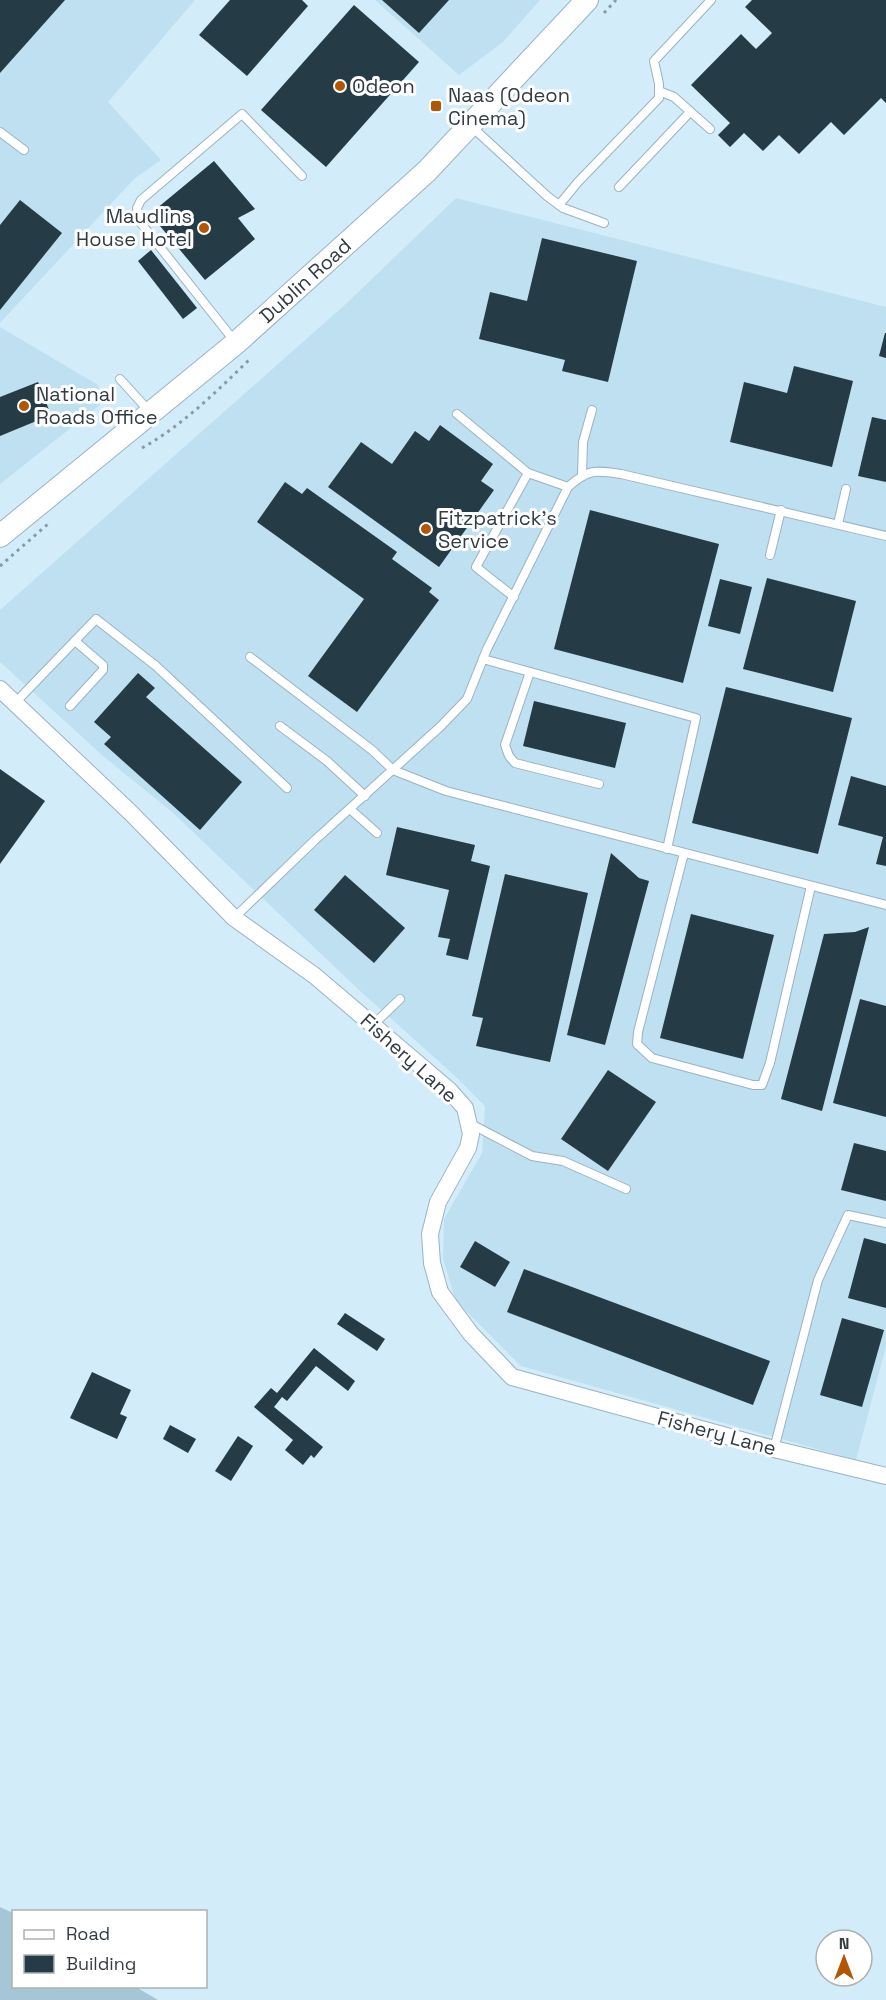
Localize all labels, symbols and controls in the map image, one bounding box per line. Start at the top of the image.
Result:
place label: Odeon [352,73,415,99]
marker: Odeon [333,79,347,93]
place label: Naas (Odeon Cinema) [448,82,570,131]
marker: Naas (Odeon Cinema) [429,99,443,113]
place label: Maudlins House Hotel [76,203,192,252]
marker: Maudlins House Hotel [197,221,211,235]
street label: Dublin Road [254,233,357,329]
place label: National Roads Office [36,381,158,430]
marker: National Roads Office [17,399,31,413]
place label: Fitzpatrick's Service [438,505,557,554]
marker: Fitzpatrick's Service [419,522,433,536]
street label: Fishery Lane [355,1008,463,1108]
street label: Fishery Lane [655,1405,779,1461]
legend [12,1910,207,1988]
text: Road [66,1922,110,1945]
north arrow [814,1928,874,1988]
text: N [839,1933,849,1954]
text: Building [66,1952,136,1975]

